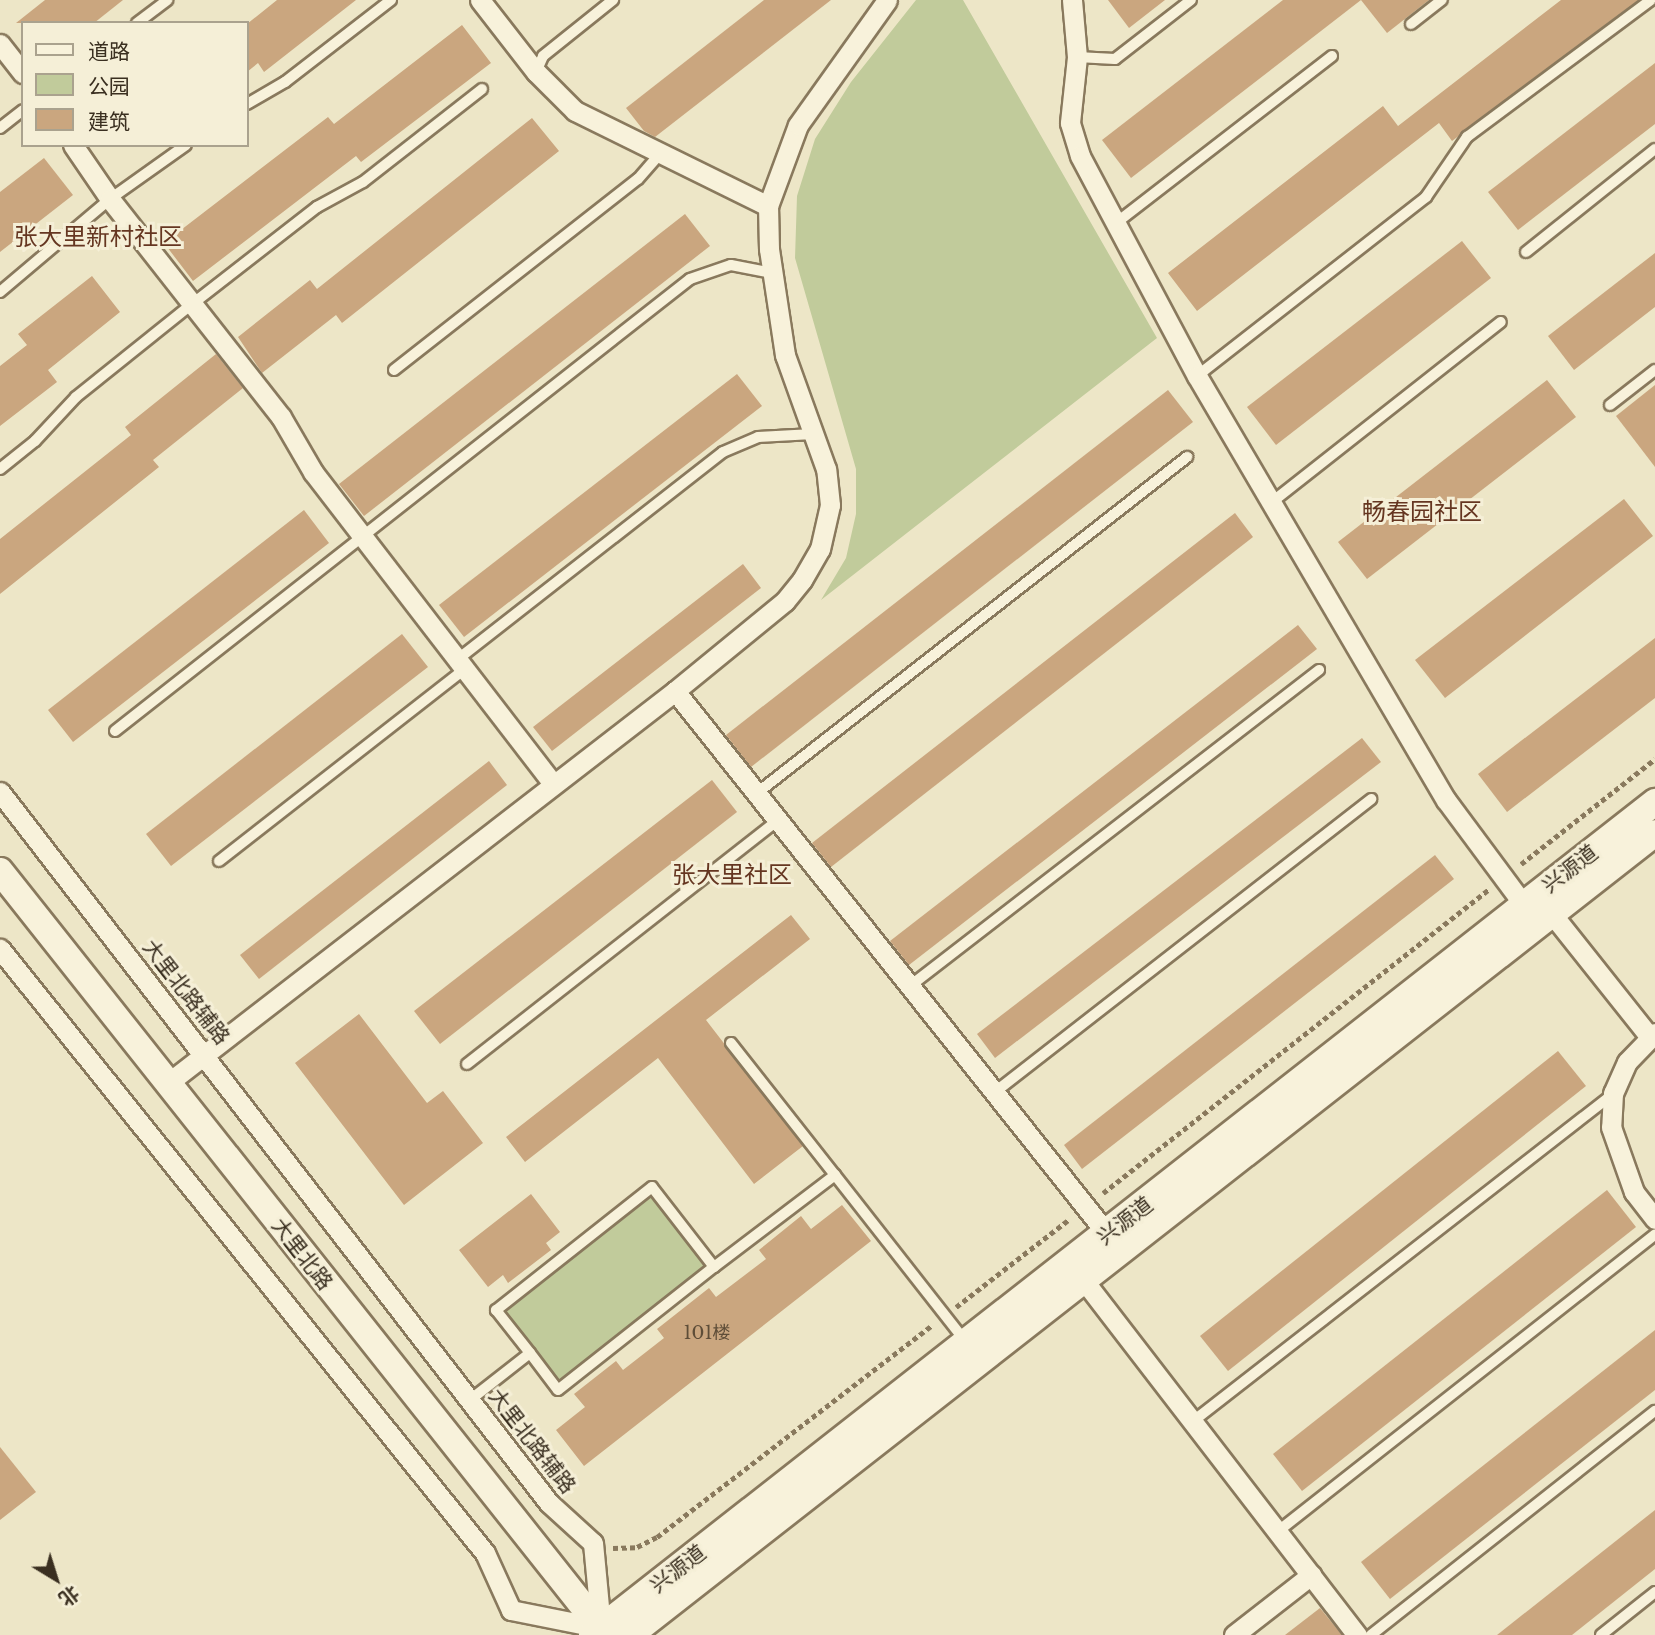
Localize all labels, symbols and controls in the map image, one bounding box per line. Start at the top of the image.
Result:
legend [21,21,248,147]
text: 道路 [88,39,130,65]
text: 公园 [88,74,130,100]
text: 建筑 [88,109,130,135]
district label: 张大里新村社区 [14,223,182,251]
district label: 畅春园社区 [1362,498,1482,526]
street label: 兴源道 [1537,840,1603,898]
district label: 张大里社区 [672,861,792,889]
street label: 大里北路辅路 [137,935,235,1049]
street label: 兴源道 [1092,1192,1158,1250]
street label: 大里北路 [266,1213,338,1295]
house number: 101楼 [684,1322,730,1344]
street label: 大里北路辅路 [483,1384,581,1498]
street label: 兴源道 [645,1540,711,1598]
north arrow [21,1544,91,1614]
text: 北 [55,1581,84,1611]

